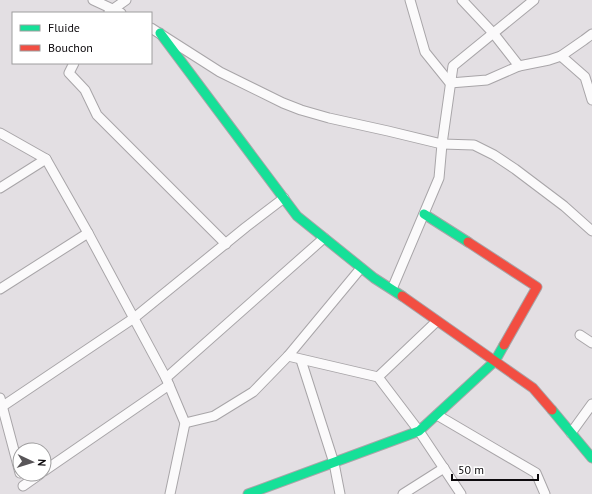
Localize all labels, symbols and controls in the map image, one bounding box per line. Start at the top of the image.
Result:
legend [12,12,152,64]
text: Fluide [48,20,80,35]
text: Bouchon [48,40,93,55]
north arrow [12,442,52,482]
scale bar [452,456,538,482]
text: N [35,459,49,467]
text: 50 m [458,462,484,477]

